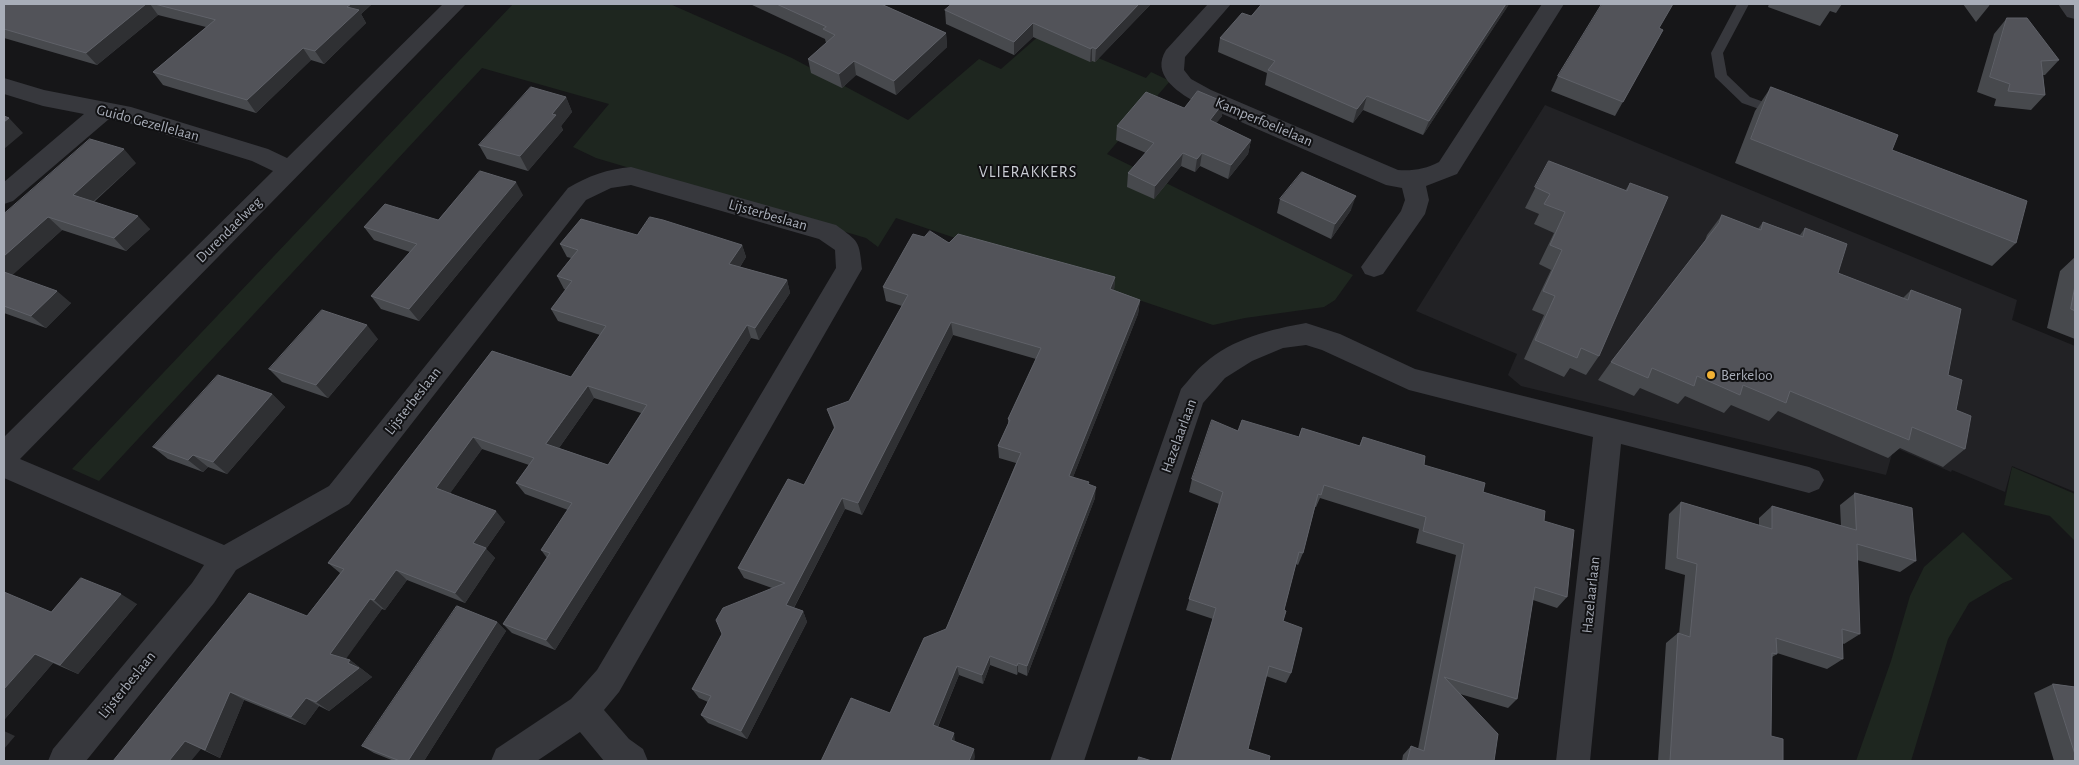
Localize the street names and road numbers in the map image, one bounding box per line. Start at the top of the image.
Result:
street label: Kamperfoelielaan [1213,93,1315,151]
street label: Guido Gezellelaan [95,101,201,145]
street label: Durendaelweg [192,193,266,267]
street label: Lijsterbeslaan [727,195,809,235]
street label: Lijsterbeslaan [381,364,445,438]
street label: Hazelaarlaan [1157,397,1201,475]
street label: Hazelaarlaan [1578,556,1604,634]
street label: Lijsterbeslaan [94,648,160,722]

